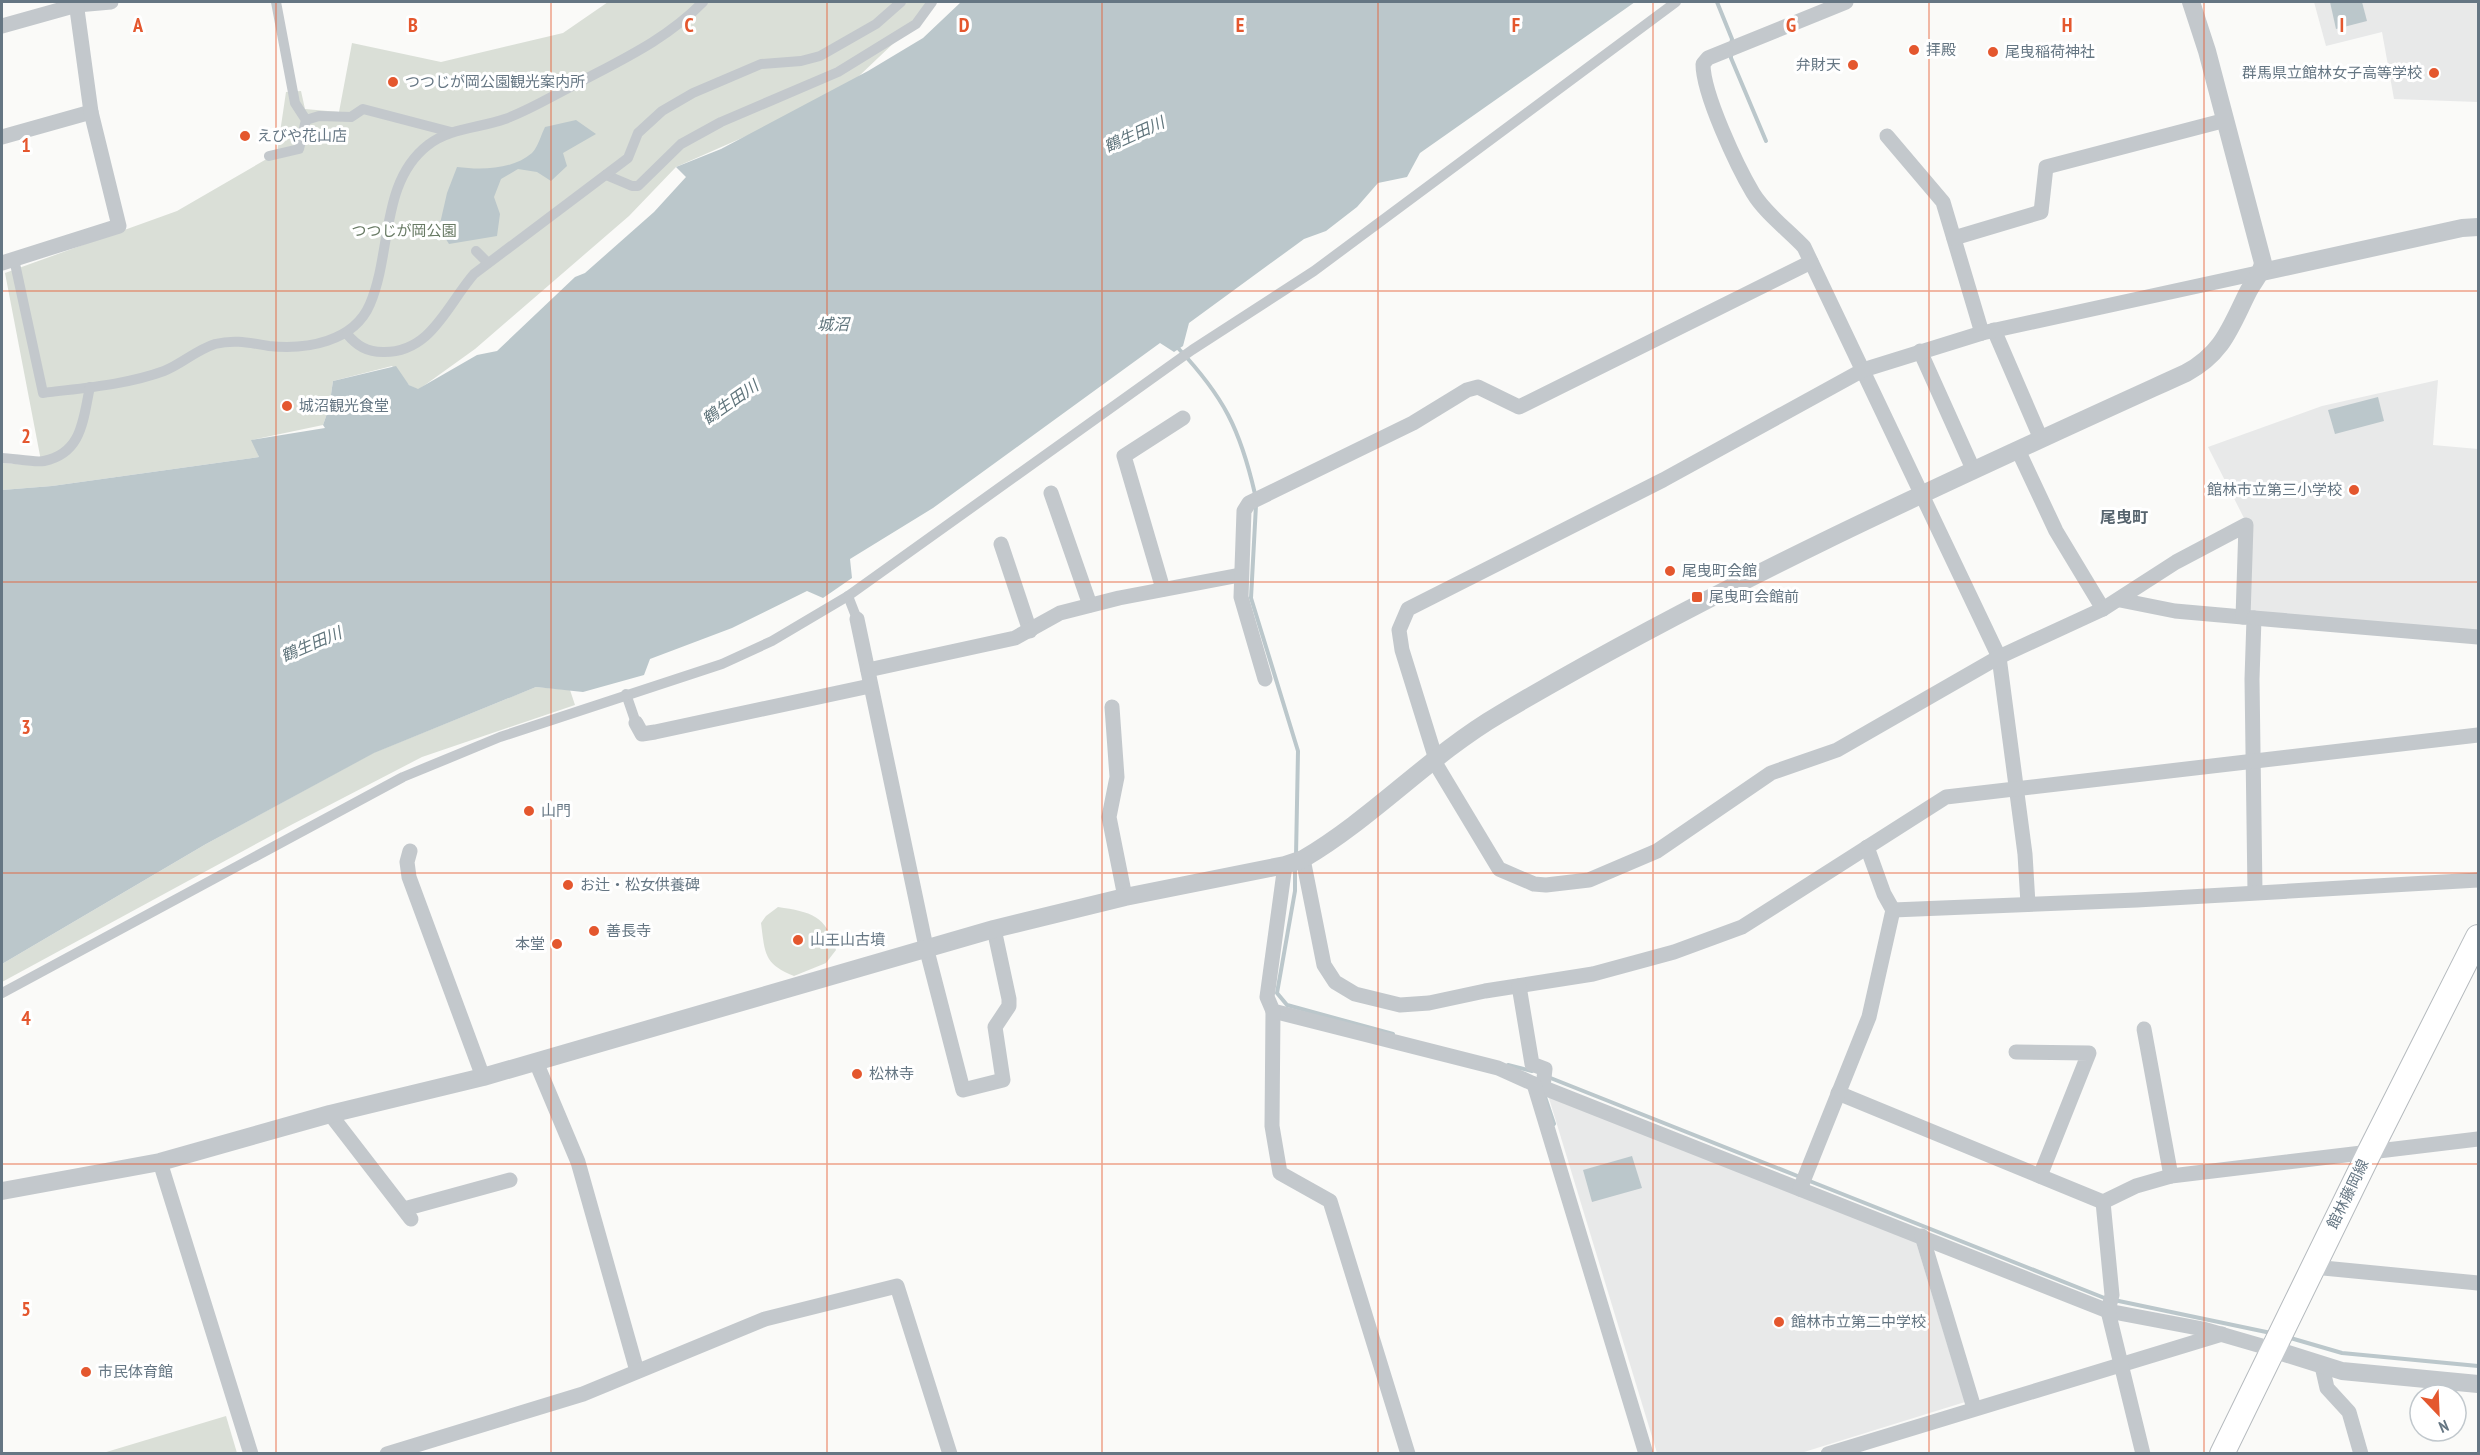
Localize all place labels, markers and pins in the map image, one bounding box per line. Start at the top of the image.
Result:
place label: 拝殿 [1926,40,1956,59]
place label: 尾曳稲荷神社 [2005,42,2095,61]
marker: 拝殿 [1907,43,1921,57]
marker: 尾曳稲荷神社 [1986,45,2000,59]
place label: 弁財天 [1796,55,1841,74]
marker: 弁財天 [1846,58,1860,72]
place label: 群馬県立館林女子高等学校 [2242,63,2422,82]
marker: 群馬県立館林女子高等学校 [2427,66,2441,80]
place label: つつじが岡公園観光案内所 [405,72,585,91]
marker: つつじが岡公園観光案内所 [386,75,400,89]
place label: えびや花山店 [257,126,347,145]
marker: えびや花山店 [238,129,252,143]
place label: 城沼観光食堂 [299,396,389,415]
marker: 城沼観光食堂 [280,399,294,413]
place label: 館林市立第三小学校 [2207,480,2342,499]
marker: 館林市立第三小学校 [2347,483,2361,497]
place label: 尾曳町会館 [1682,561,1757,580]
marker: 尾曳町会館 [1663,564,1677,578]
place label: 尾曳町会館前 [1709,587,1799,606]
marker: 尾曳町会館前 [1690,590,1704,604]
place label: 山門 [541,801,571,820]
marker: 山門 [522,804,536,818]
place label: お辻・松女供養碑 [580,875,700,894]
marker: お辻・松女供養碑 [561,878,575,892]
place label: 善長寺 [606,921,651,940]
marker: 善長寺 [587,924,601,938]
place label: 山王山古墳 [810,930,885,949]
marker: 山王山古墳 [791,933,805,947]
place label: 本堂 [515,934,545,953]
marker: 本堂 [550,937,564,951]
place label: 松林寺 [869,1064,914,1083]
marker: 松林寺 [850,1067,864,1081]
place label: 館林市立第二中学校 [1791,1312,1926,1331]
marker: 館林市立第二中学校 [1772,1315,1786,1329]
place label: 市民体育館 [98,1362,173,1381]
marker: 市民体育館 [79,1365,93,1379]

